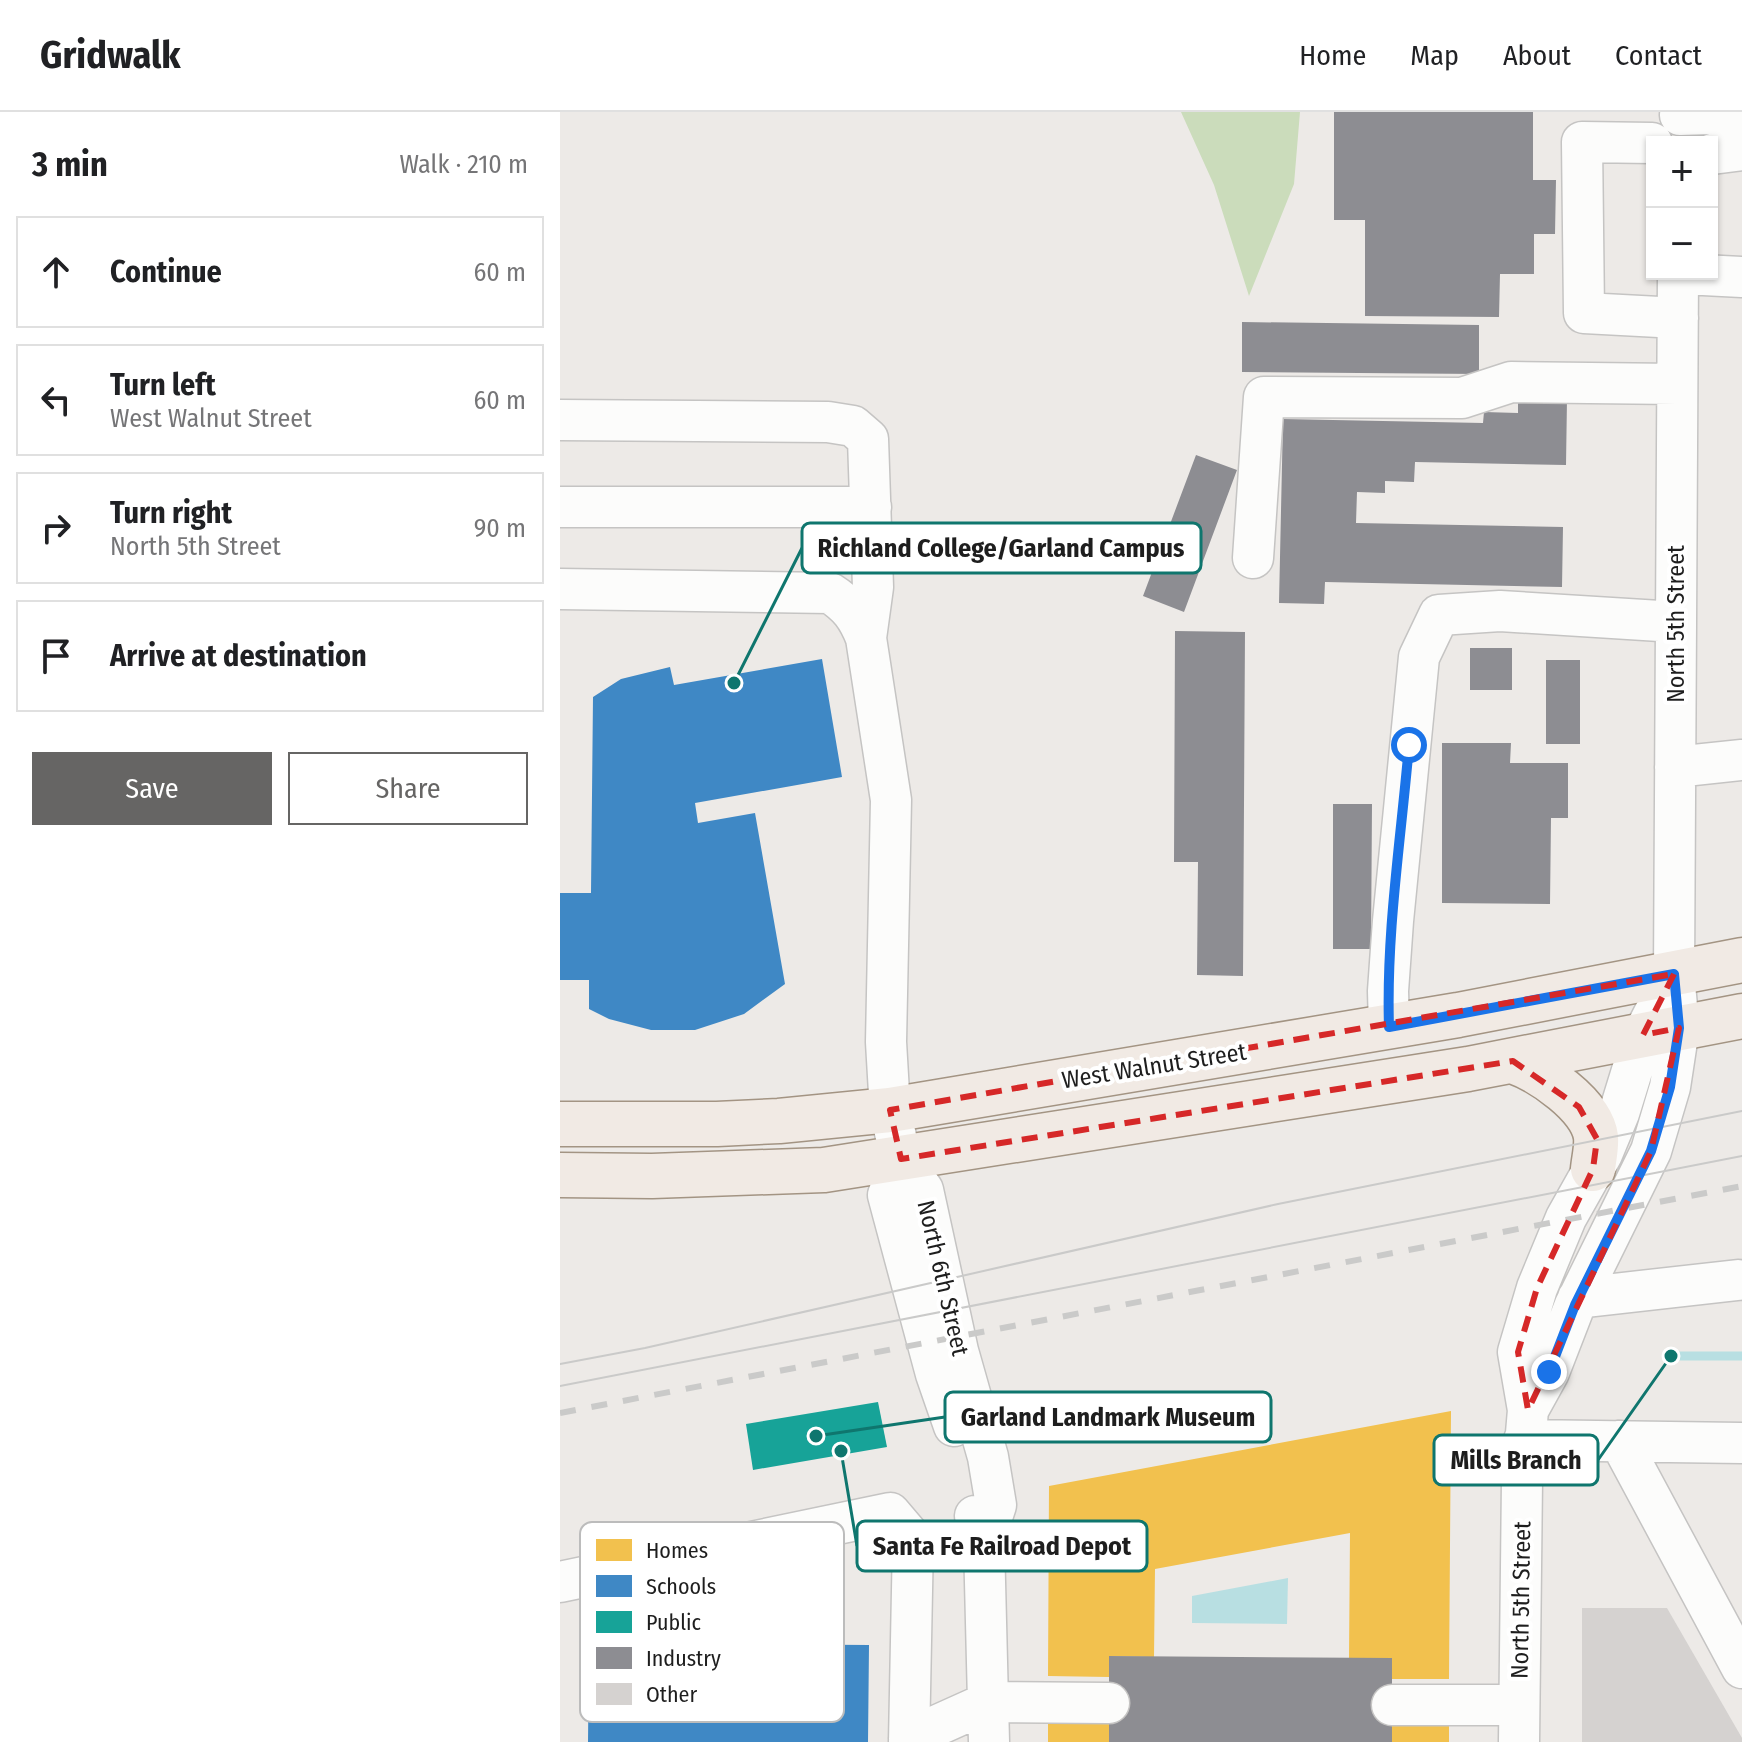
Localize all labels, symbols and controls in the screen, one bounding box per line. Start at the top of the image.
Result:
text: Gridwalk [40,32,181,78]
text: Home [1299,39,1366,72]
text: Map [1410,39,1459,72]
text: About [1503,39,1571,72]
text: Contact [1615,39,1702,72]
map controls [1646,136,1718,280]
button: + [1646,136,1718,208]
text: 3 min [32,144,108,185]
text: Walk · 210 m [399,149,528,180]
button: − [1646,208,1718,280]
icon: ahead [34,250,78,294]
text: Continue [110,254,222,290]
text: 60 m [473,257,526,288]
text: Turn left [110,367,216,403]
icon: left [34,378,78,422]
text: 60 m [473,385,526,416]
text: West Walnut Street [110,403,312,434]
text: Turn right [110,495,232,531]
icon: right [34,506,78,550]
text: 90 m [474,513,526,544]
callout: Richland College/Garland Campus [802,523,1201,573]
text: North 5th Street [110,531,281,562]
text: Richland College/Garland Campus [818,533,1184,564]
street label: North 5th Street [1662,545,1690,703]
icon: arrive [34,634,78,678]
text: Arrive at destination [110,638,367,674]
route start [1391,727,1427,763]
button: Save [32,752,272,825]
button: Share [288,752,528,825]
street label: West Walnut Street [1060,1038,1248,1094]
street label: North 6th Street [912,1198,975,1359]
route end [1531,1354,1567,1390]
callout: Garland Landmark Museum [945,1392,1271,1442]
text: Garland Landmark Museum [961,1402,1255,1433]
callout: Mills Branch [1434,1435,1598,1485]
text: Mills Branch [1450,1445,1582,1476]
callout: Santa Fe Railroad Depot [857,1521,1147,1571]
street label: North 5th Street [1506,1521,1536,1679]
legend [580,1522,844,1722]
text: Santa Fe Railroad Depot [873,1531,1132,1562]
text: Homes [646,1537,708,1564]
text: Schools [646,1573,716,1600]
text: Public [646,1609,702,1636]
text: Industry [646,1645,721,1672]
text: Other [646,1681,697,1708]

